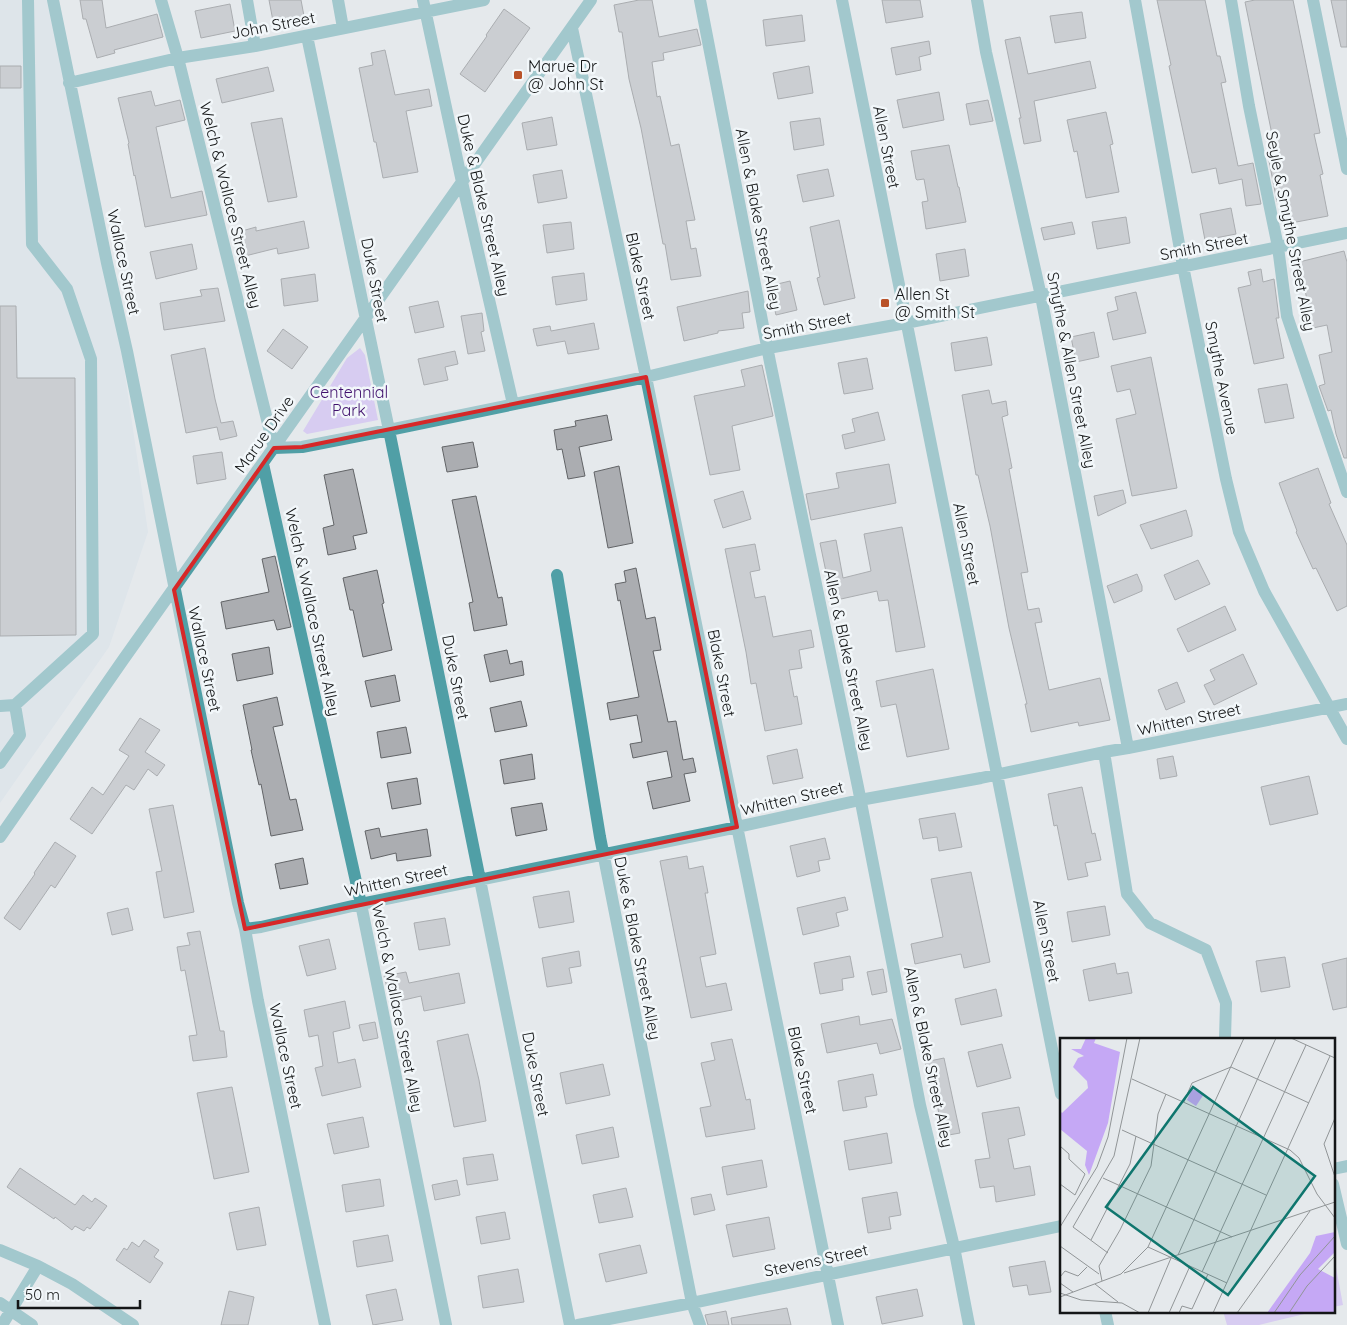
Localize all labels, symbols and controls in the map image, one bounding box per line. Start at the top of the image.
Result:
street label: John Street [229,7,317,43]
place label: Marue Dr @ John St [528,56,604,94]
marker: Marue Dr @ John St [512,69,524,81]
street label: Welch & Wallace Street Alley [196,100,266,310]
street label: Allen Street [869,104,905,190]
street label: Duke & Blake Street Alley [453,112,515,298]
street label: Allen & Blake Street Alley [732,127,786,311]
street label: Seyle & Smythe Street Alley [1262,129,1320,333]
street label: Wallace Street [103,207,145,317]
street label: Smith Street [1158,228,1250,264]
street label: Blake Street [622,230,660,322]
street label: Duke Street [357,236,393,324]
street label: Smythe & Allen Street Alley [1043,270,1101,470]
place label: Allen St @ Smith St [895,284,975,322]
marker: Allen St @ Smith St [879,297,891,309]
street label: Smith Street [761,307,853,343]
street label: Smythe Avenue [1201,320,1243,436]
park label: Centennial Park [310,382,388,420]
street label: Marue Drive [230,391,298,477]
street label: Allen Street [949,501,985,587]
street label: Welch & Wallace Street Alley [281,506,345,718]
street label: Allen & Blake Street Alley [820,568,878,752]
street label: Wallace Street [184,604,226,714]
street label: Blake Street [704,627,740,719]
street label: Duke Street [438,633,474,721]
street label: Whitten Street [1136,698,1242,740]
street label: Whitten Street [739,776,845,820]
street label: Duke & Blake Street Alley [610,855,666,1041]
street label: Whitten Street [343,859,449,901]
street label: Allen Street [1029,898,1065,984]
street label: Welch & Wallace Street Alley [368,902,428,1114]
street label: Allen & Blake Street Alley [900,965,958,1149]
street label: Wallace Street [265,1001,307,1111]
street label: Blake Street [784,1024,822,1116]
street label: Duke Street [518,1030,554,1118]
inset map [1060,1038,1334,1312]
street label: Stevens Street [762,1239,870,1281]
scale bar [18,1278,140,1310]
text: 50 m [25,1285,60,1304]

